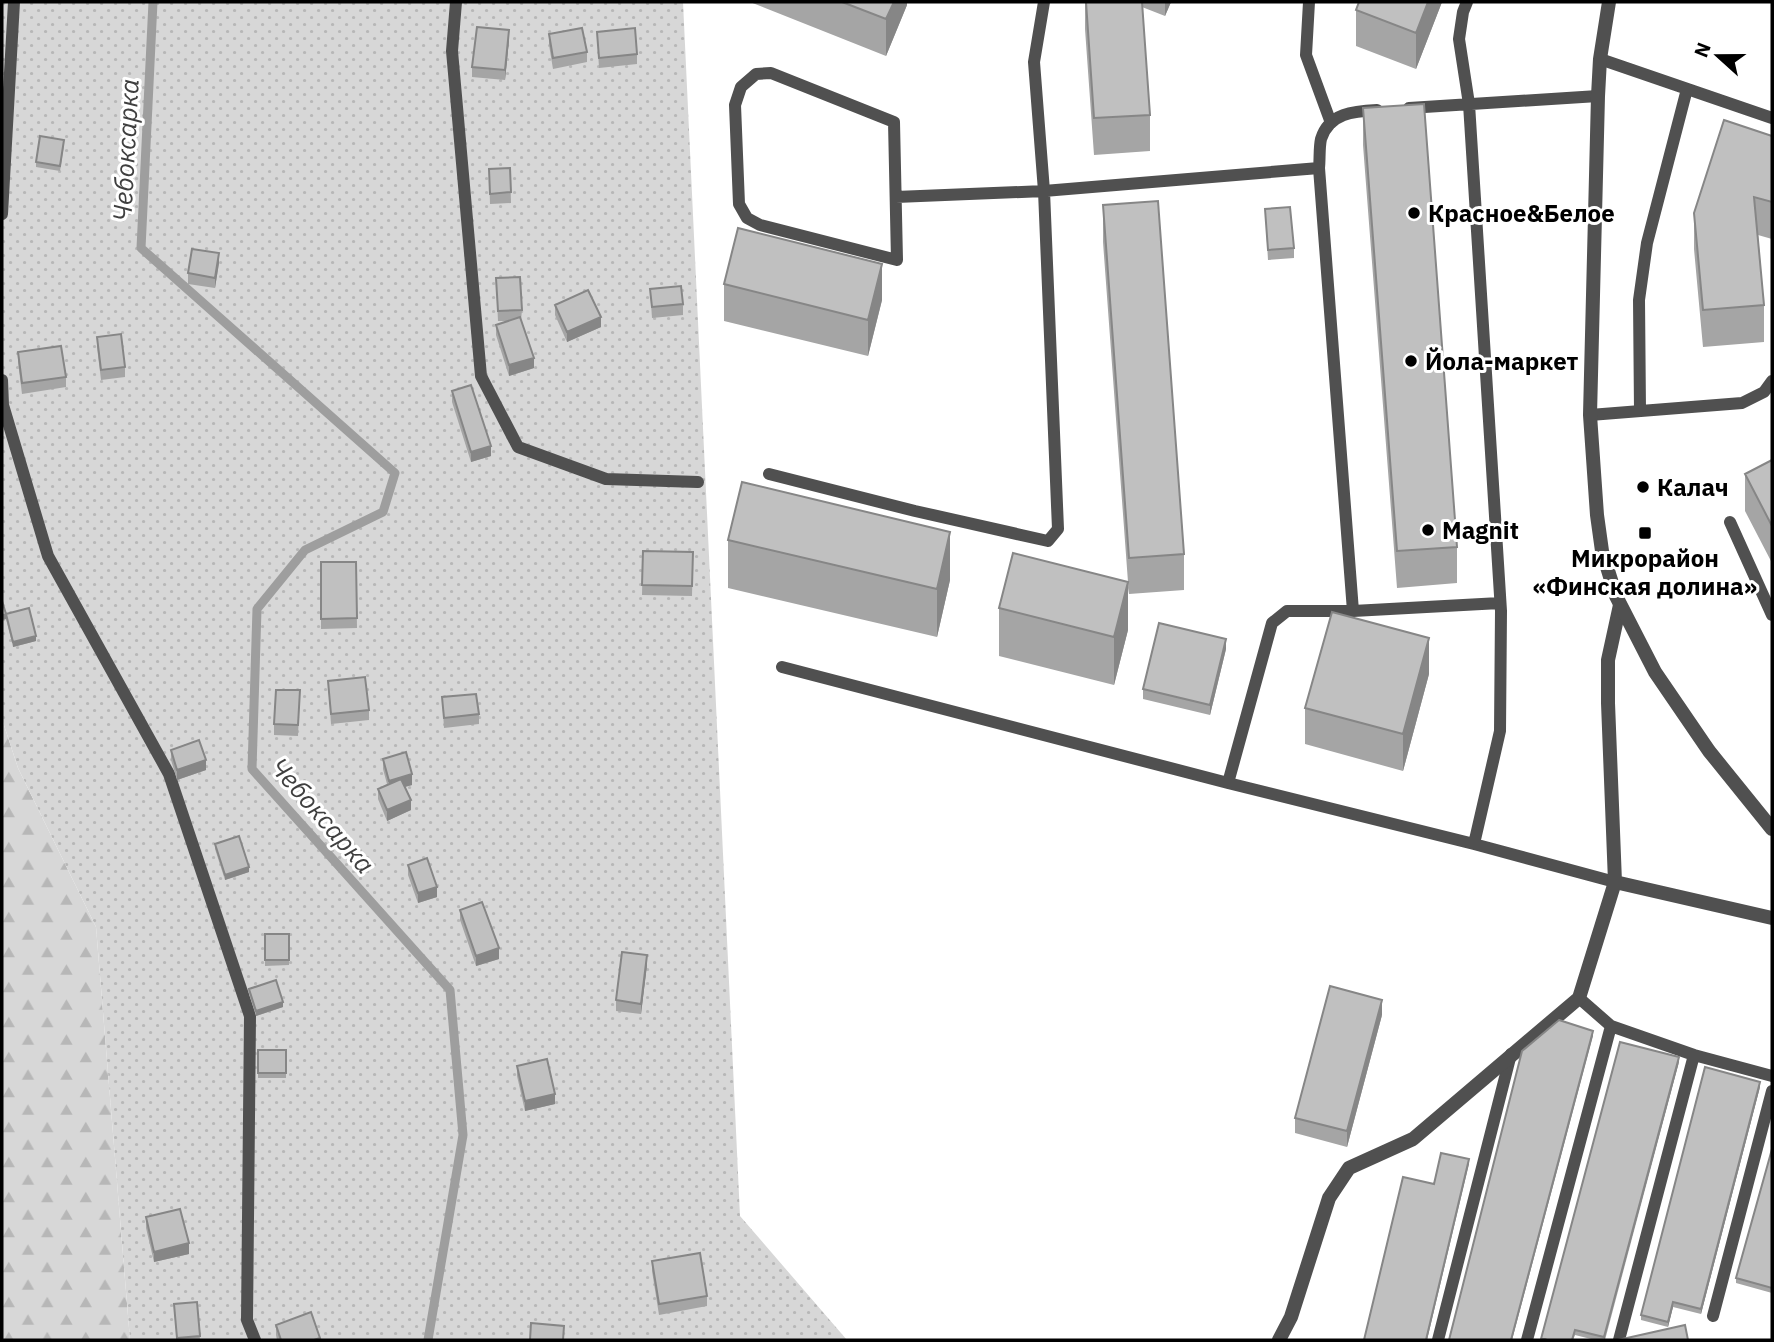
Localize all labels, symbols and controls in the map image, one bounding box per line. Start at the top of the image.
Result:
north arrow [1683,21,1753,91]
text: N [1688,39,1716,61]
water label: Чебоксарка [104,78,146,222]
place label: Красное&Белое [1428,197,1615,229]
marker: Красное&Белое [1406,205,1422,221]
place label: Йола-маркет [1425,345,1579,377]
marker: Йола-маркет [1403,353,1419,369]
place label: Калач [1657,471,1729,503]
marker: Калач [1635,479,1651,495]
place label: Magnit [1442,514,1519,546]
marker: Magnit [1420,522,1436,538]
marker: Микрорайон «Финская долина» [1637,525,1653,541]
place label: Микрорайон «Финская долина» [1533,542,1757,602]
water label: Чебоксарка [263,750,383,880]

